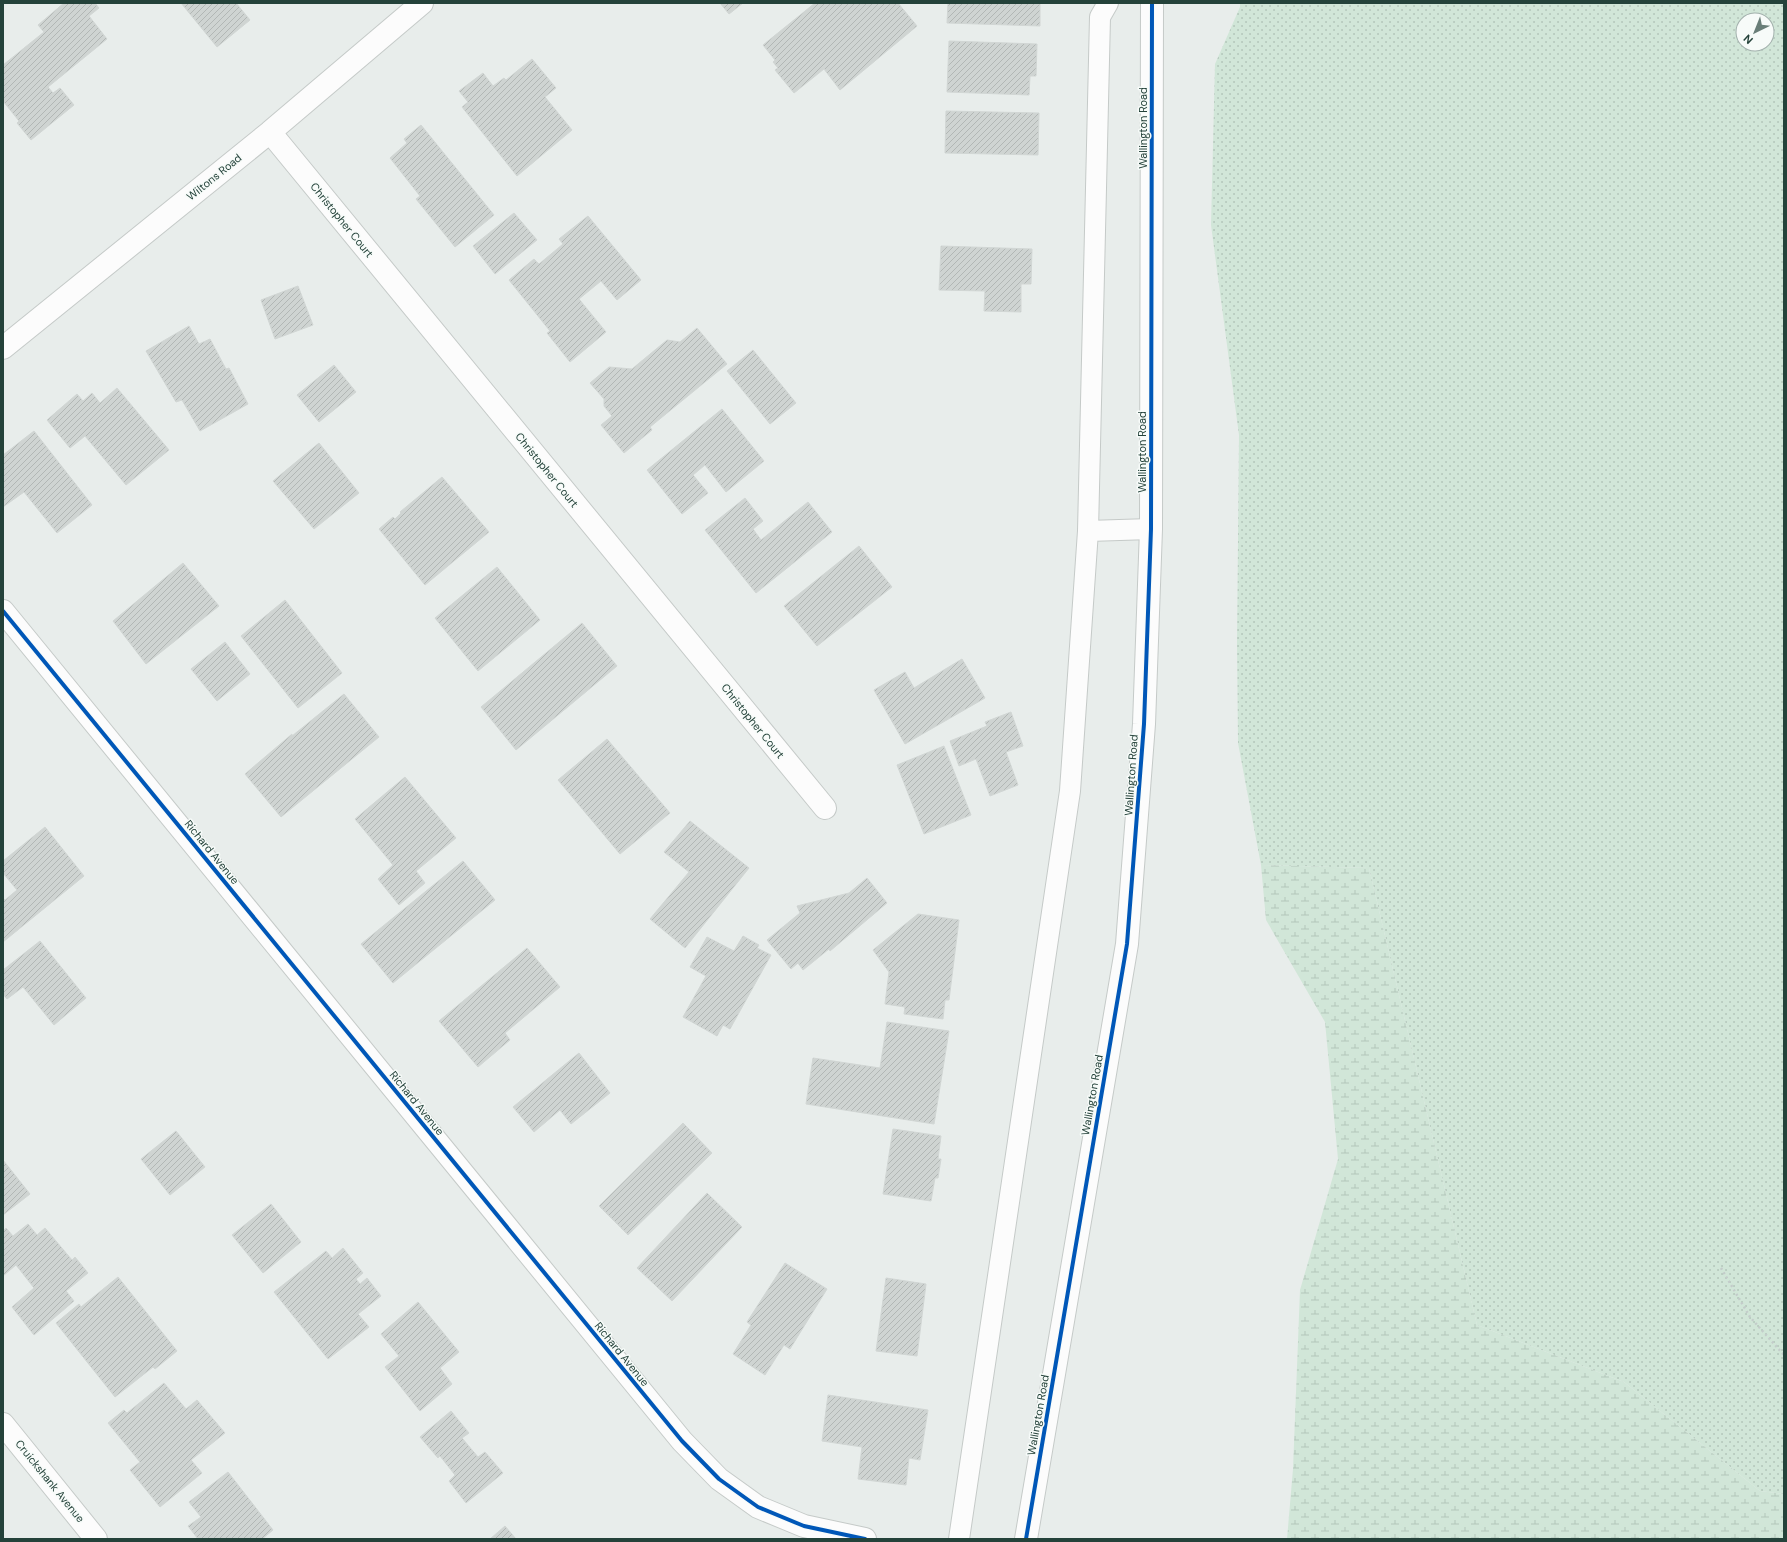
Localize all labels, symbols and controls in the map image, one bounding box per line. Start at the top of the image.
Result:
north arrow [1735,12,1775,52]
text: N [1740,31,1756,47]
street label: Wallington Road [1136,87,1150,169]
street label: Wiltons Road [184,150,244,203]
street label: Christopher Court [307,180,377,260]
street label: Wallington Road [1135,411,1149,493]
street label: Christopher Court [512,430,582,510]
street label: Christopher Court [718,681,788,761]
street label: Wallington Road [1121,734,1141,816]
street label: Richard Avenue [182,817,242,887]
street label: Wallington Road [1078,1053,1106,1136]
street label: Richard Avenue [387,1068,447,1138]
street label: Richard Avenue [592,1319,652,1389]
street label: Wallington Road [1024,1373,1052,1456]
street label: Cruickshank Avenue [12,1437,88,1525]

